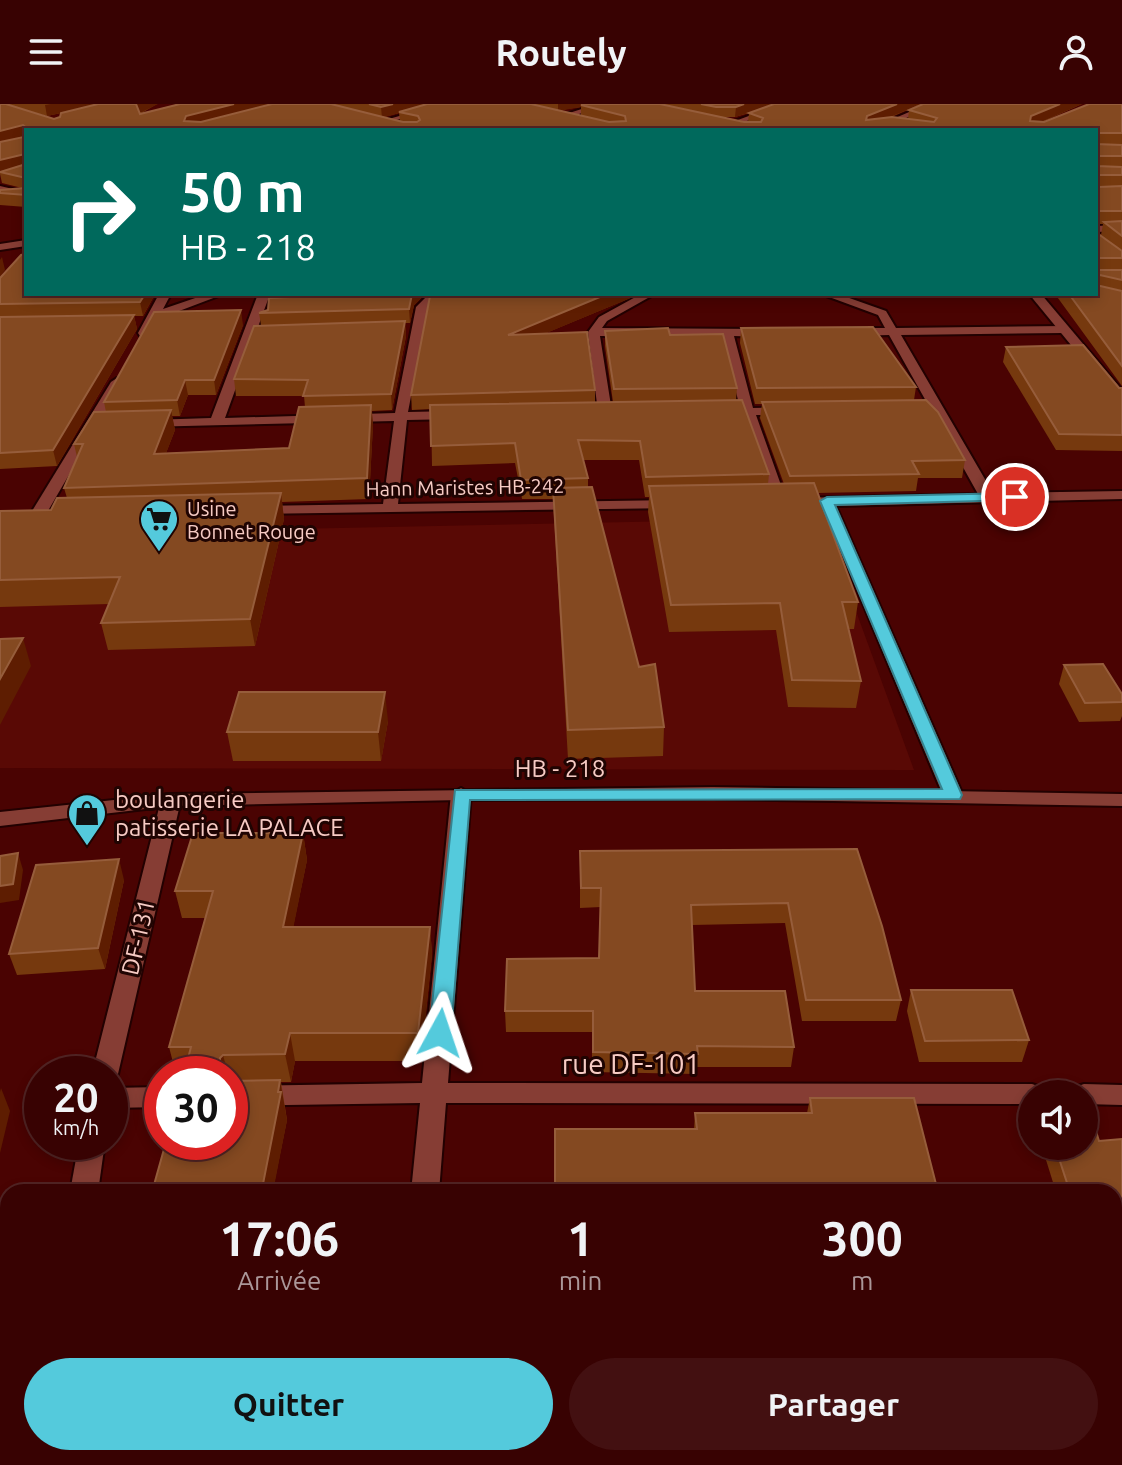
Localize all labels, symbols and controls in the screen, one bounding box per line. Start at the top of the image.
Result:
icon: menu [24,30,68,74]
icon: person [1054,30,1098,74]
text: Routely [495,32,627,73]
icon: right [48,160,152,264]
text: 50 m [180,160,305,223]
text: HB - 218 [180,226,316,267]
pin [981,463,1049,531]
street label: Hann Maristes HB-242 [365,474,565,500]
icon: arrive [993,475,1037,519]
place label: Usine Bonnet Rouge [187,497,316,543]
supermarket icon: Usine Bonnet Rouge [138,498,180,553]
street label: HB - 218 [515,755,605,782]
place label: boulangerie patisserie LA PALACE [115,786,344,841]
shop icon: boulangerie patisserie LA PALACE [66,792,108,847]
street label: DF-131 [116,896,160,978]
position arrow [398,991,482,1075]
street label: rue DF-101 [562,1048,700,1079]
speed limit sign: 30 [144,1056,248,1160]
text: 20 [53,1075,99,1120]
map controls [1018,1080,1098,1160]
button: sound [1018,1080,1098,1160]
text: km/h [53,1116,99,1139]
text: 17:06 [219,1211,339,1265]
text: 1 [567,1211,594,1265]
text: 300 [822,1211,903,1265]
text: Arrivée [237,1266,321,1295]
text: min [559,1266,602,1295]
text: m [851,1266,873,1295]
button: Quitter [24,1358,553,1450]
button: Partager [569,1358,1098,1450]

